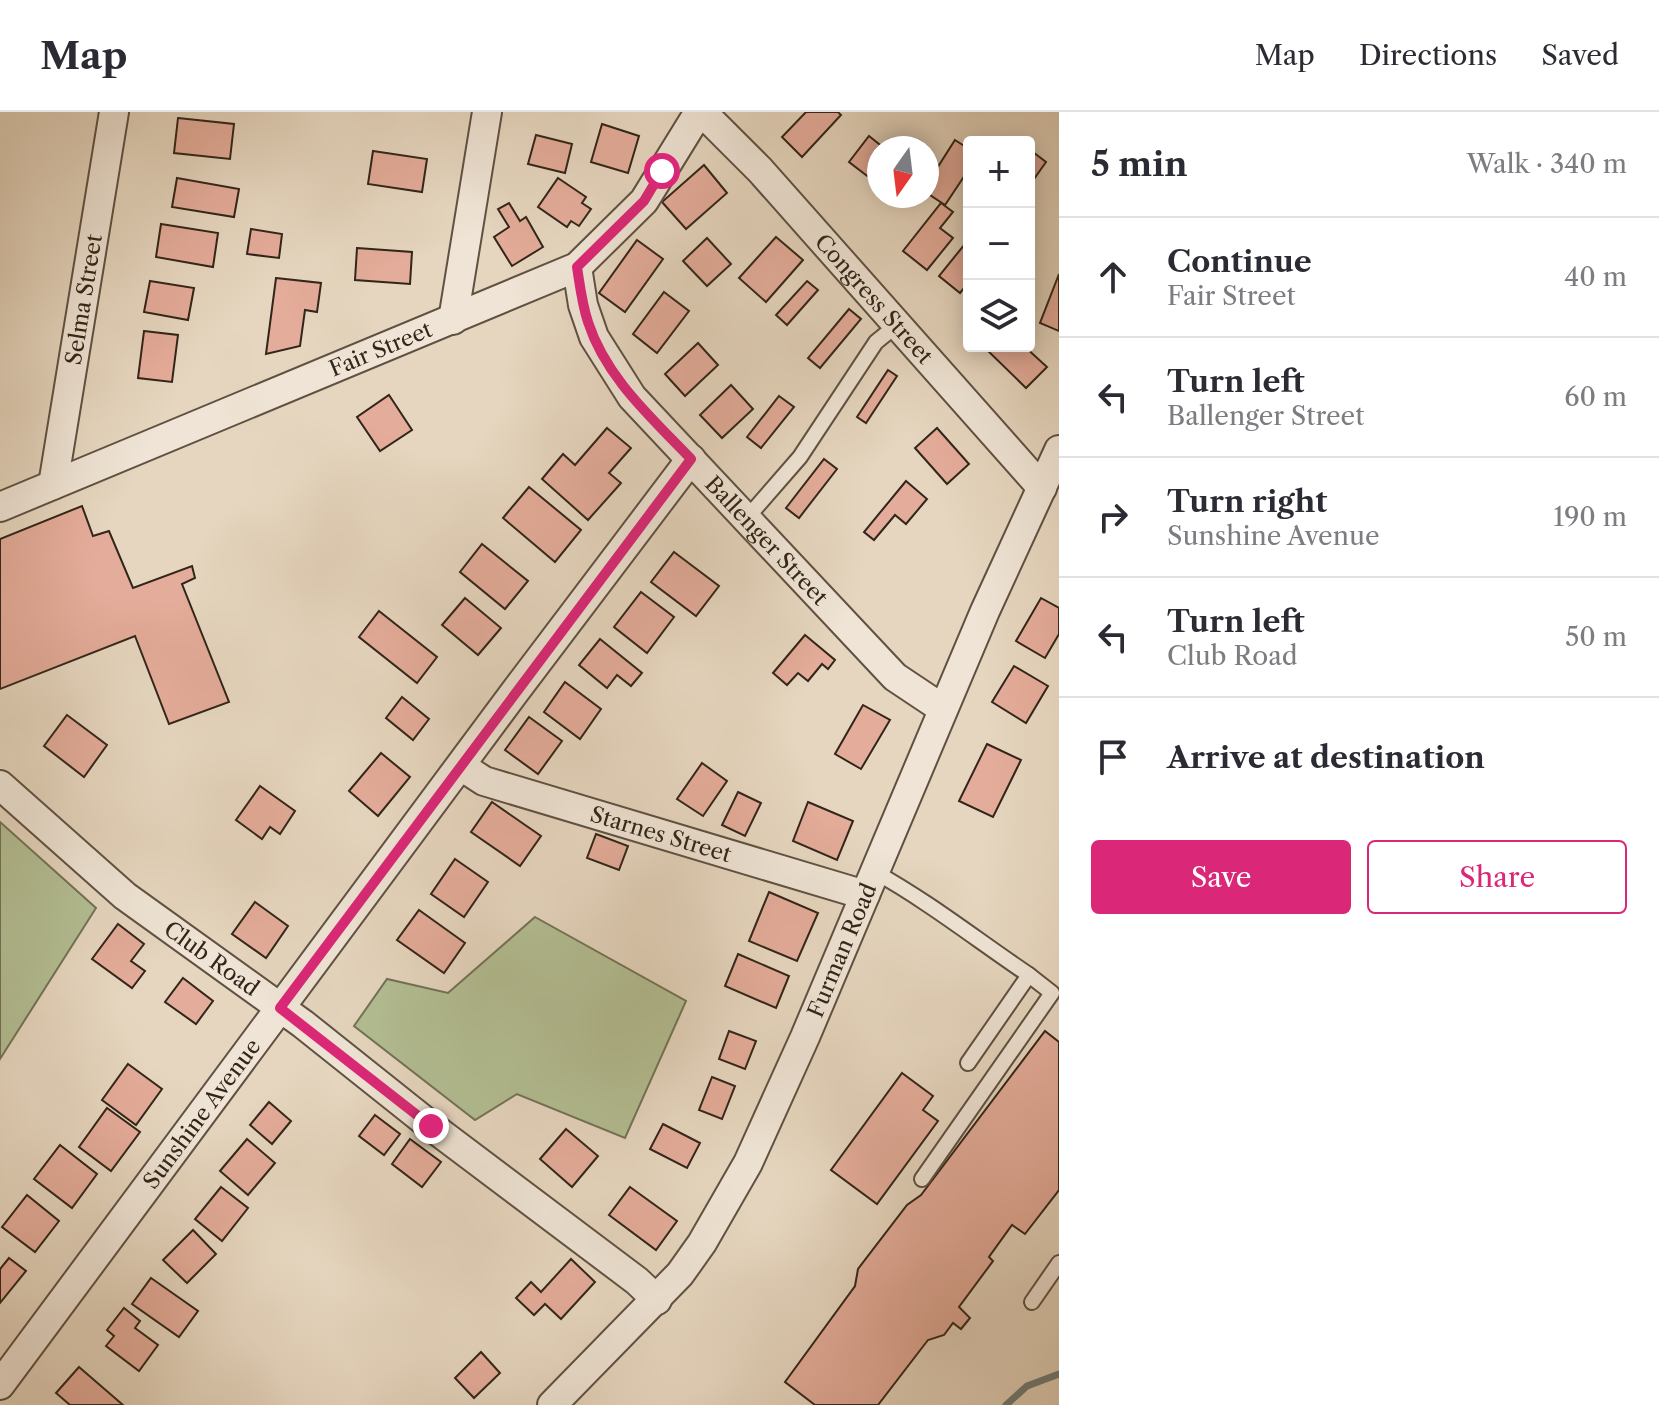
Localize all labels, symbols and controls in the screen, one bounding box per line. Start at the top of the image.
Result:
text: Map [40,32,128,79]
text: Map [1255,38,1315,72]
text: Directions [1359,38,1497,72]
text: Saved [1541,38,1619,72]
north arrow [867,136,939,208]
map controls [963,136,1035,352]
button: + [963,136,1035,208]
text: 5 min [1091,143,1188,185]
text: Walk · 340 m [1467,148,1627,180]
route start [644,153,680,189]
button: − [963,208,1035,280]
street label: Congress Street [809,228,939,370]
street label: Selma Street [60,232,108,367]
text: Continue [1167,243,1312,280]
icon: ahead [1091,255,1135,299]
text: 40 m [1564,261,1627,293]
button: layers [963,280,1035,352]
text: Fair Street [1167,280,1296,312]
street label: Fair Street [325,316,436,383]
text: Turn left [1167,363,1304,400]
icon: left [1091,375,1135,419]
text: 60 m [1564,381,1627,413]
text: Ballenger Street [1167,400,1364,432]
street label: Ballenger Street [699,471,833,611]
text: Turn right [1167,483,1327,520]
icon: right [1091,495,1135,539]
text: 190 m [1553,501,1627,533]
text: Sunshine Avenue [1167,520,1380,552]
text: Turn left [1167,603,1304,640]
icon: left [1091,615,1135,659]
text: 50 m [1565,621,1627,653]
text: Club Road [1167,640,1298,672]
icon: arrive [1091,735,1135,779]
text: Arrive at destination [1167,739,1485,776]
street label: Starnes Street [587,801,735,868]
button: Save [1091,840,1351,914]
button: Share [1367,840,1627,914]
street label: Furman Road [802,879,882,1022]
street label: Club Road [159,916,264,1002]
street label: Sunshine Avenue [137,1034,266,1194]
route end [413,1108,449,1144]

